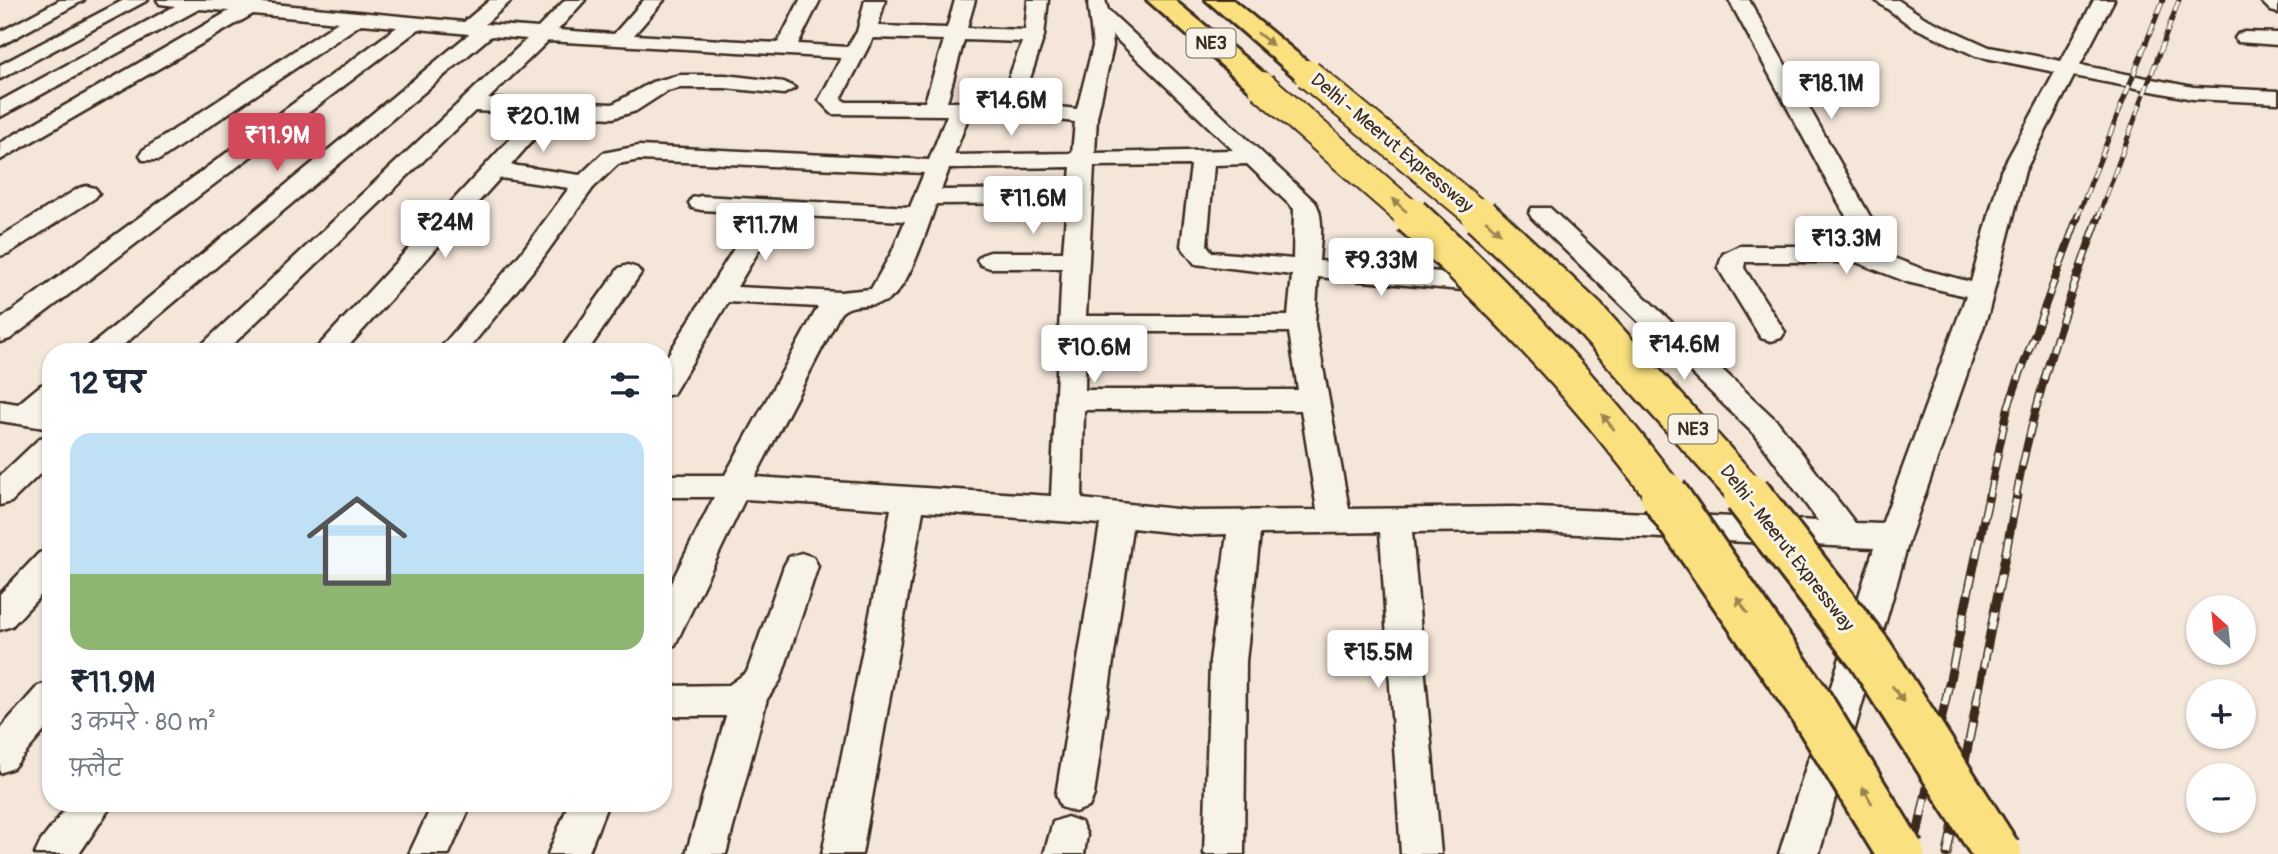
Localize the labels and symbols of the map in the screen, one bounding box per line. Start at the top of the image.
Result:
road number: NE3 [1186,28,1236,58]
one-way arrow [1256,31,1274,46]
pin: ₹18.1M [1774,61,1888,121]
street label: Delhi - Meerut Expressway [1306,68,1478,218]
pin: ₹14.6M [954,78,1068,138]
pin: ₹20.1M [486,94,600,154]
pin: ₹11.9M [220,114,334,173]
pin: ₹11.6M [976,176,1090,236]
one-way arrow [1390,197,1408,213]
pin: ₹24M [404,201,486,260]
pin: ₹11.7M [708,204,822,263]
pin: ₹13.3M [1789,216,1903,276]
one-way arrow [1484,219,1502,235]
pin: ₹9.33M [1324,238,1438,298]
pin: ₹14.6M [1627,322,1741,382]
pin: ₹10.6M [1037,326,1151,385]
one-way arrow [1600,413,1615,431]
road number: NE3 [1668,414,1718,444]
street label: Delhi - Meerut Expressway [1714,460,1860,636]
north arrow [2186,595,2256,665]
one-way arrow [1736,596,1750,614]
pin: ₹15.5M [1321,630,1435,690]
one-way arrow [1890,685,1904,703]
one-way arrow [1861,785,1874,804]

